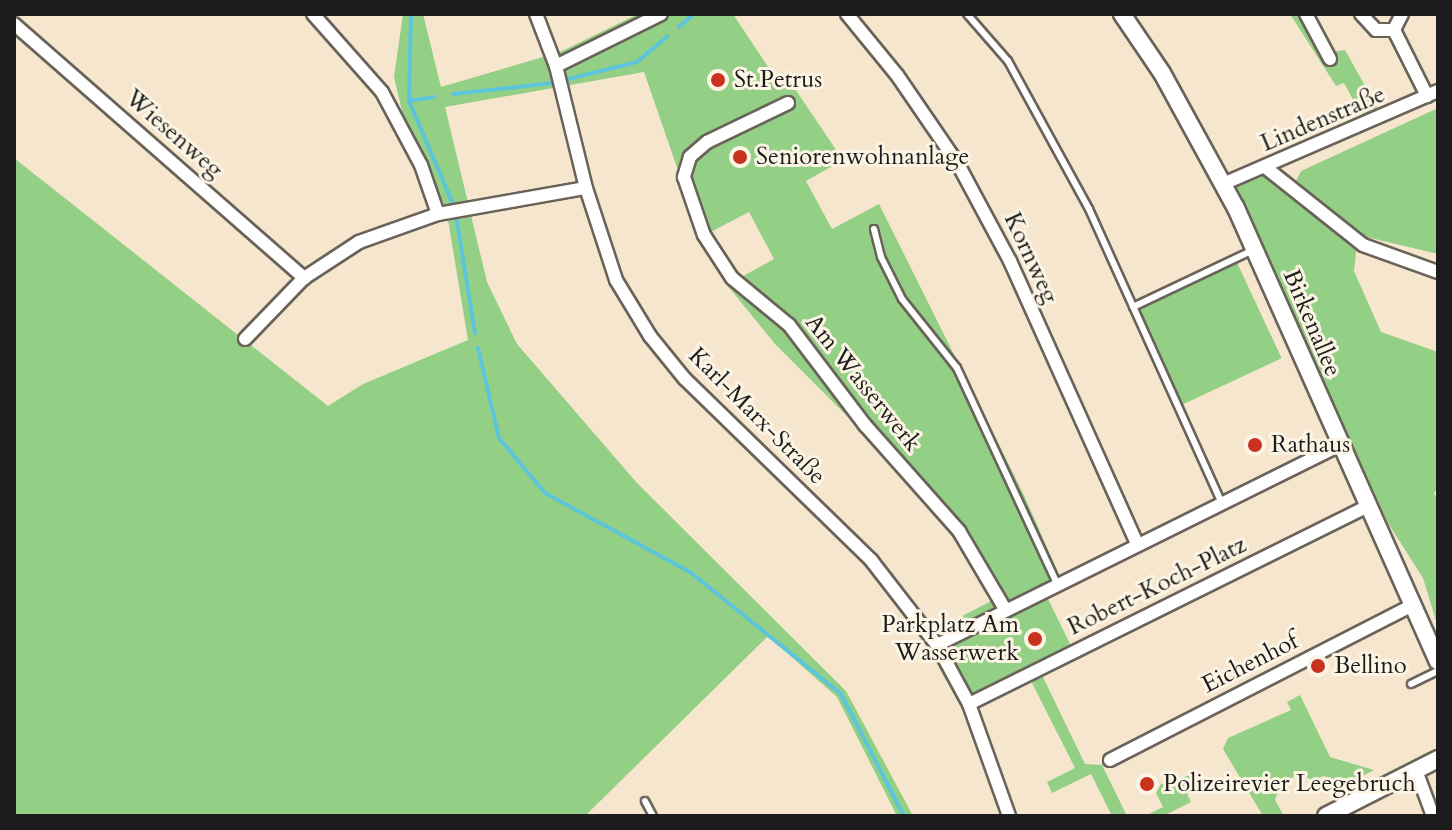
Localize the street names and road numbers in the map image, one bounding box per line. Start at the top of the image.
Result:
street label: Lindenstraße [1257,80,1389,158]
street label: Wiesenweg [119,84,229,184]
street label: Kornweg [997,208,1065,308]
street label: Birkenallee [1277,265,1347,381]
street label: Am Wasserwerk [799,309,927,457]
street label: Karl-Marx-Straße [682,341,832,491]
street label: Robert-Koch-Platz [1063,530,1251,642]
street label: Eichenhof [1197,627,1303,699]

